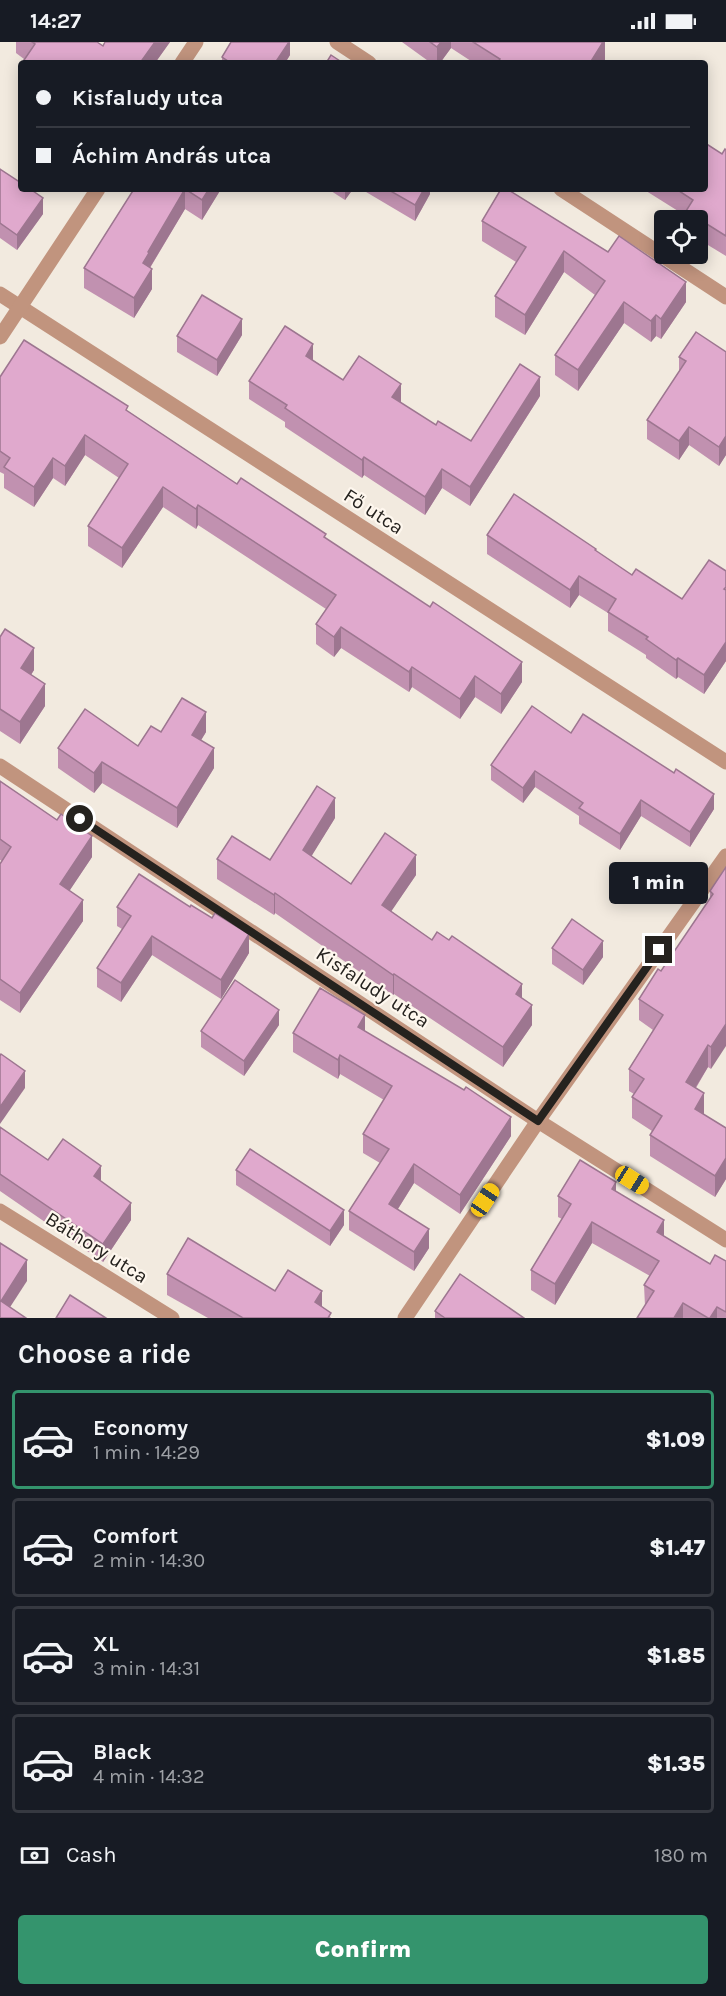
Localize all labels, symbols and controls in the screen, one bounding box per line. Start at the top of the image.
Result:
text: 14:27 [30,8,81,34]
text: Kisfaludy utca [72,85,223,111]
text: Áchim András utca [72,143,271,169]
map controls [654,210,708,264]
button: locate [654,210,708,264]
street label: Fő utca [340,484,408,539]
route start [66,805,93,832]
callout: 1 min [610,863,708,905]
text: 1 min [632,871,685,894]
route end [645,936,672,963]
street label: Kisfaludy utca [312,942,434,1033]
car [612,1163,652,1197]
car [467,1180,503,1220]
street label: Báthory utca [41,1207,152,1288]
text: Choose a ride [18,1338,191,1370]
icon: car [21,1413,75,1467]
text: Economy [93,1415,188,1441]
text: $1.09 [646,1427,705,1453]
text: 1 min · 14:29 [93,1441,200,1464]
icon: car [21,1521,75,1575]
text: Comfort [93,1523,178,1549]
text: $1.47 [649,1535,705,1561]
text: 2 min · 14:30 [93,1549,205,1572]
icon: car [21,1629,75,1683]
text: XL [93,1631,119,1657]
text: $1.85 [646,1643,705,1669]
text: 3 min · 14:31 [93,1657,200,1680]
icon: car [21,1737,75,1791]
text: Black [93,1739,152,1765]
text: $1.35 [647,1751,705,1777]
text: 4 min · 14:32 [93,1765,205,1788]
icon: cash [18,1839,51,1872]
text: Cash [66,1842,116,1868]
text: 180 m [654,1844,708,1867]
button: Confirm [18,1915,708,1984]

